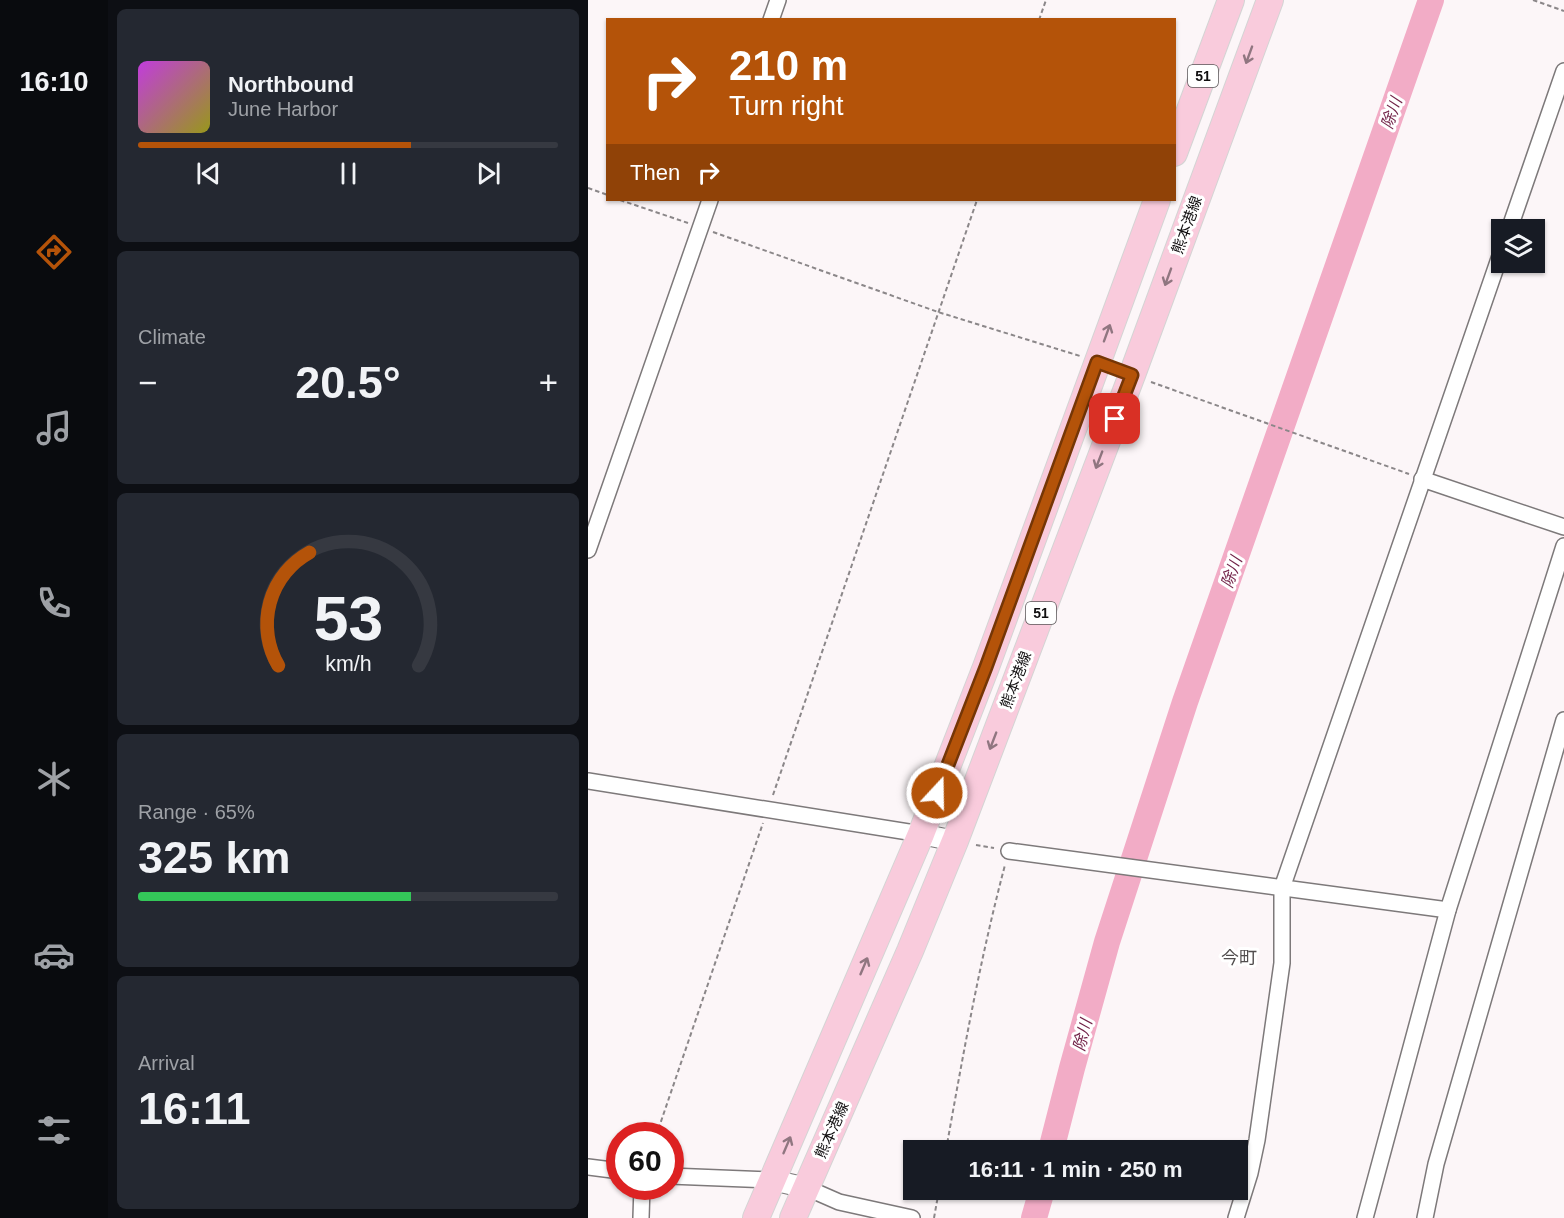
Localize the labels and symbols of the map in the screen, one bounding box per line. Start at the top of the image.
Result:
one-way arrow [1243,45,1254,64]
road number: 51 [1188,65,1218,87]
water label: 除川 [1378,93,1405,131]
street label: 熊本港線 [1168,194,1205,256]
one-way arrow [1161,268,1172,286]
one-way arrow [1103,324,1114,343]
pin [1089,393,1140,444]
one-way arrow [1093,450,1104,469]
water label: 除川 [1218,552,1245,590]
road number: 51 [1026,602,1056,624]
street label: 熊本港線 [997,649,1034,711]
one-way arrow [987,731,998,749]
position arrow [905,761,969,825]
district label: 今町 [1221,948,1257,968]
one-way arrow [859,957,871,975]
water label: 除川 [1070,1016,1095,1053]
street label: 熊本港線 [812,1099,852,1161]
speed limit sign: 60 [606,1122,684,1200]
one-way arrow [782,1136,793,1154]

